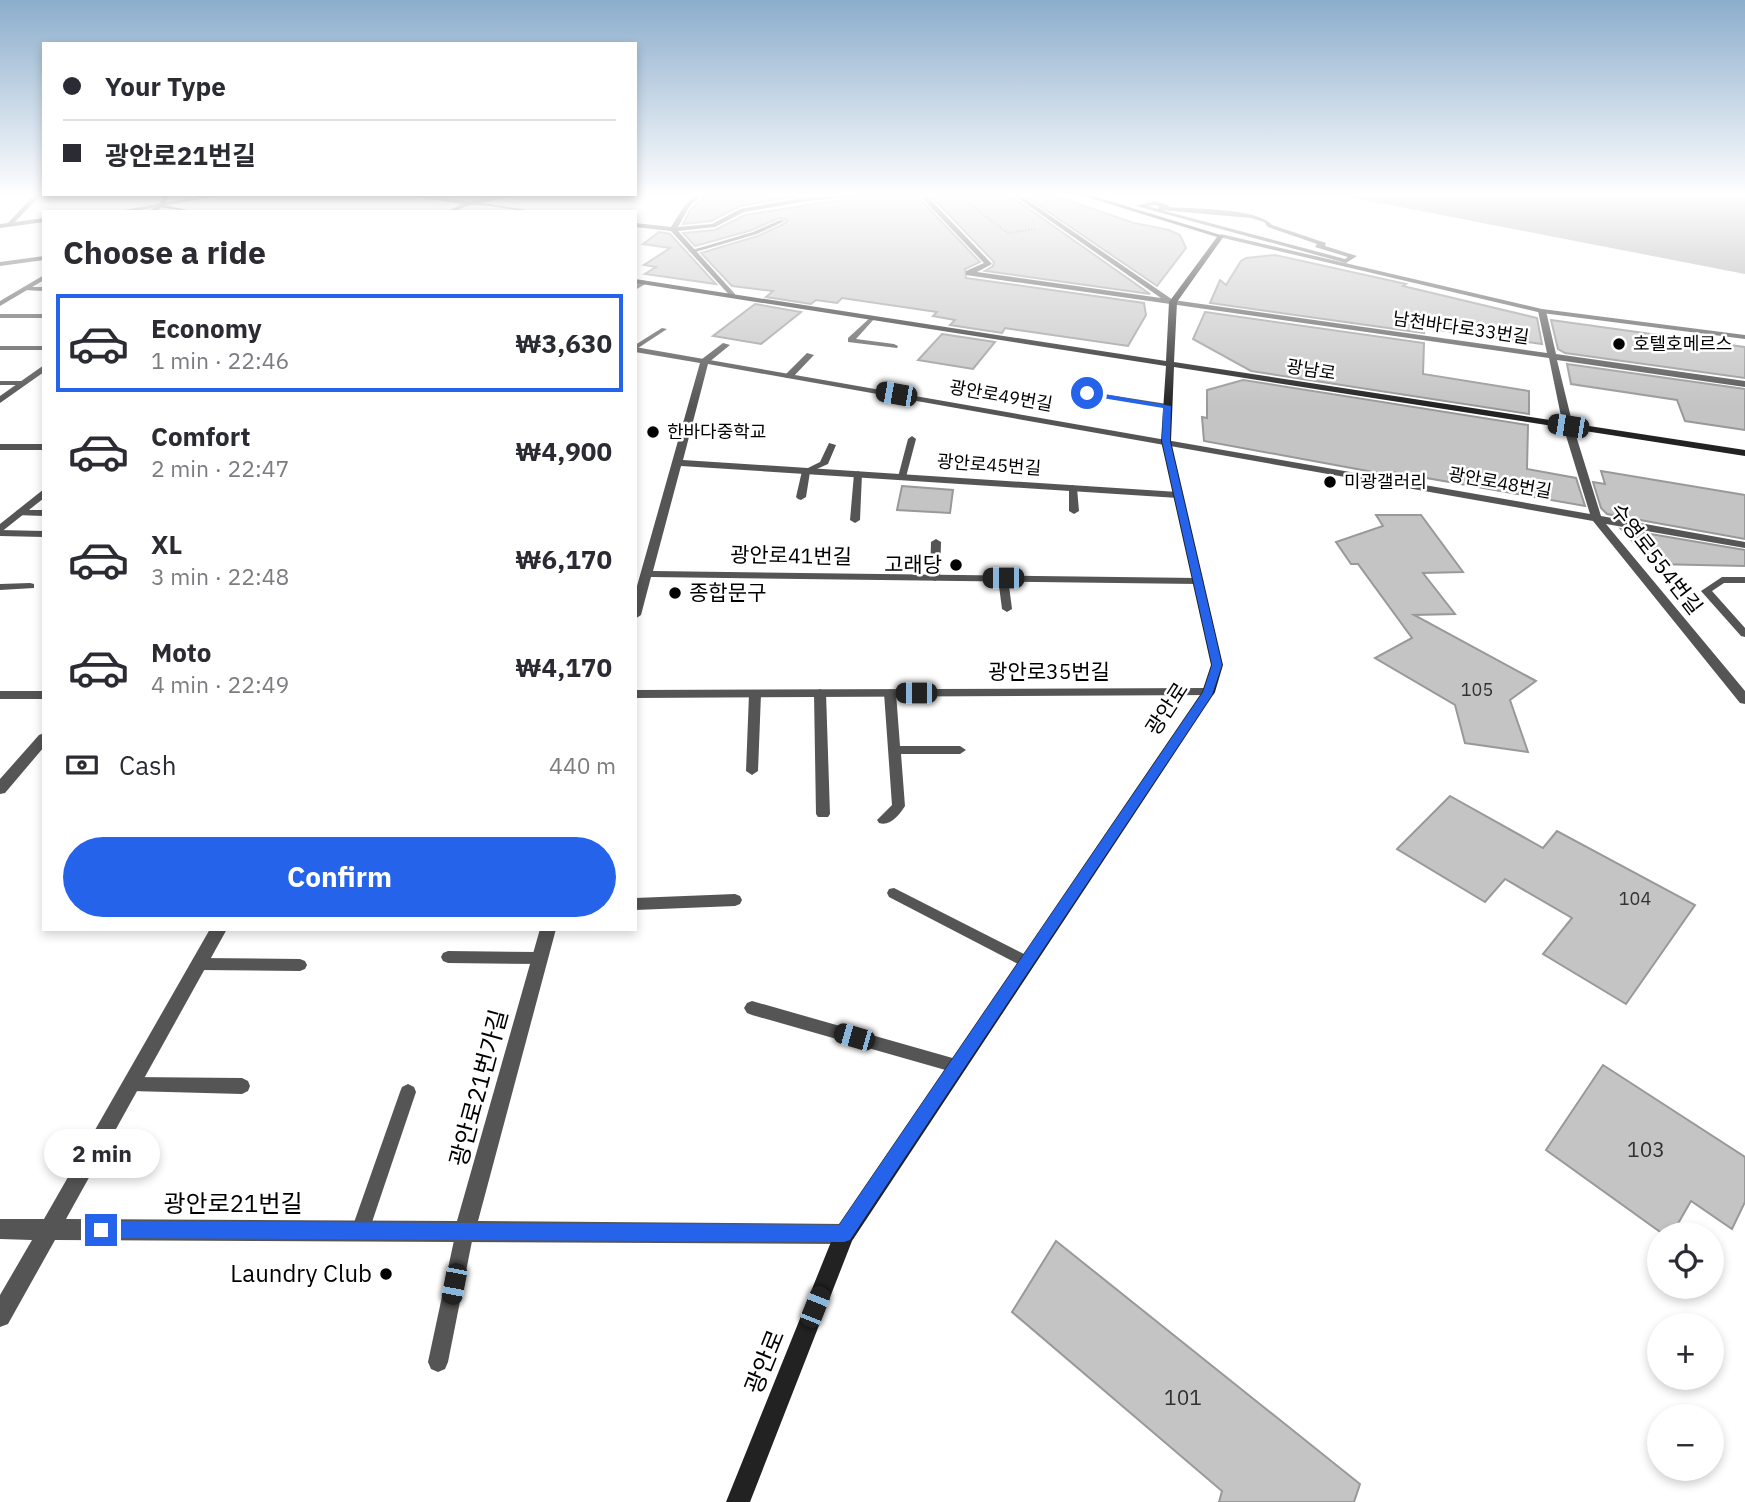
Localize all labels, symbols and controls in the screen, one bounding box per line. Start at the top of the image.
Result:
text: Your Type [105,69,226,103]
text: 광안로21번길 [105,138,256,172]
text: Choose a ride [63,231,266,273]
street label: 남천바다로33번길 [1391,307,1531,348]
text: Economy [151,311,262,345]
icon: car [67,312,130,375]
text: ₩3,630 [515,326,612,360]
place label: 호텔호메르스 [1633,332,1732,355]
marker: 호텔호메르스 [1611,336,1627,352]
text: 1 min · 22:46 [151,345,289,375]
street label: 광남로 [1285,354,1337,385]
street label: 광안로49번길 [948,375,1054,416]
route start [1071,377,1103,409]
car [874,380,919,408]
car [1546,412,1591,440]
text: Comfort [151,419,250,453]
icon: car [67,420,130,483]
place label: 한바다중학교 [667,420,766,443]
marker: 한바다중학교 [645,424,661,440]
text: ₩4,900 [515,434,612,468]
street label: 광안로45번길 [936,449,1042,480]
text: 2 min · 22:47 [151,453,289,483]
street label: 광안로48번길 [1447,462,1553,503]
place label: 미광갤러리 [1344,470,1427,493]
marker: 미광갤러리 [1322,474,1338,490]
street label: 수영로554번길 [1604,497,1709,620]
text: XL [151,527,182,561]
icon: car [67,528,130,591]
street label: 광안로41번길 [730,540,852,570]
text: ₩6,170 [515,542,612,576]
place label: 고래당 [884,550,942,578]
marker: 고래당 [948,557,964,573]
text: 3 min · 22:48 [151,561,289,591]
car [983,568,1025,589]
place label: 종합문구 [689,578,766,606]
marker: 종합문구 [667,585,683,601]
text: Moto [151,635,211,669]
icon: car [67,636,130,699]
text: ₩4,170 [515,650,612,684]
street label: 광안로35번길 [988,657,1110,685]
text: 4 min · 22:49 [151,669,289,699]
street label: 광안로 [1139,677,1194,740]
house number: 105 [1461,678,1493,701]
car [896,683,938,704]
icon: cash [63,746,101,784]
text: Cash [119,748,176,782]
text: 440 m [549,750,616,780]
button: Confirm [63,837,616,917]
house number: 104 [1619,887,1651,910]
street label: 광안로21번가길 [442,1006,514,1170]
car [831,1021,878,1053]
callout: 2 min [43,1128,159,1178]
house number: 103 [1627,1135,1665,1163]
text: 2 min [72,1138,132,1168]
street label: 광안로21번길 [163,1187,303,1219]
route end [85,1214,117,1246]
map controls [1647,1222,1724,1481]
button: locate [1647,1222,1724,1299]
place label: Laundry Club [230,1257,372,1289]
car [440,1261,469,1307]
marker: Laundry Club [378,1266,394,1282]
car [798,1284,833,1330]
button: + [1647,1313,1724,1390]
street label: 광안로 [737,1325,791,1398]
house number: 101 [1164,1383,1202,1411]
button: − [1647,1404,1724,1481]

